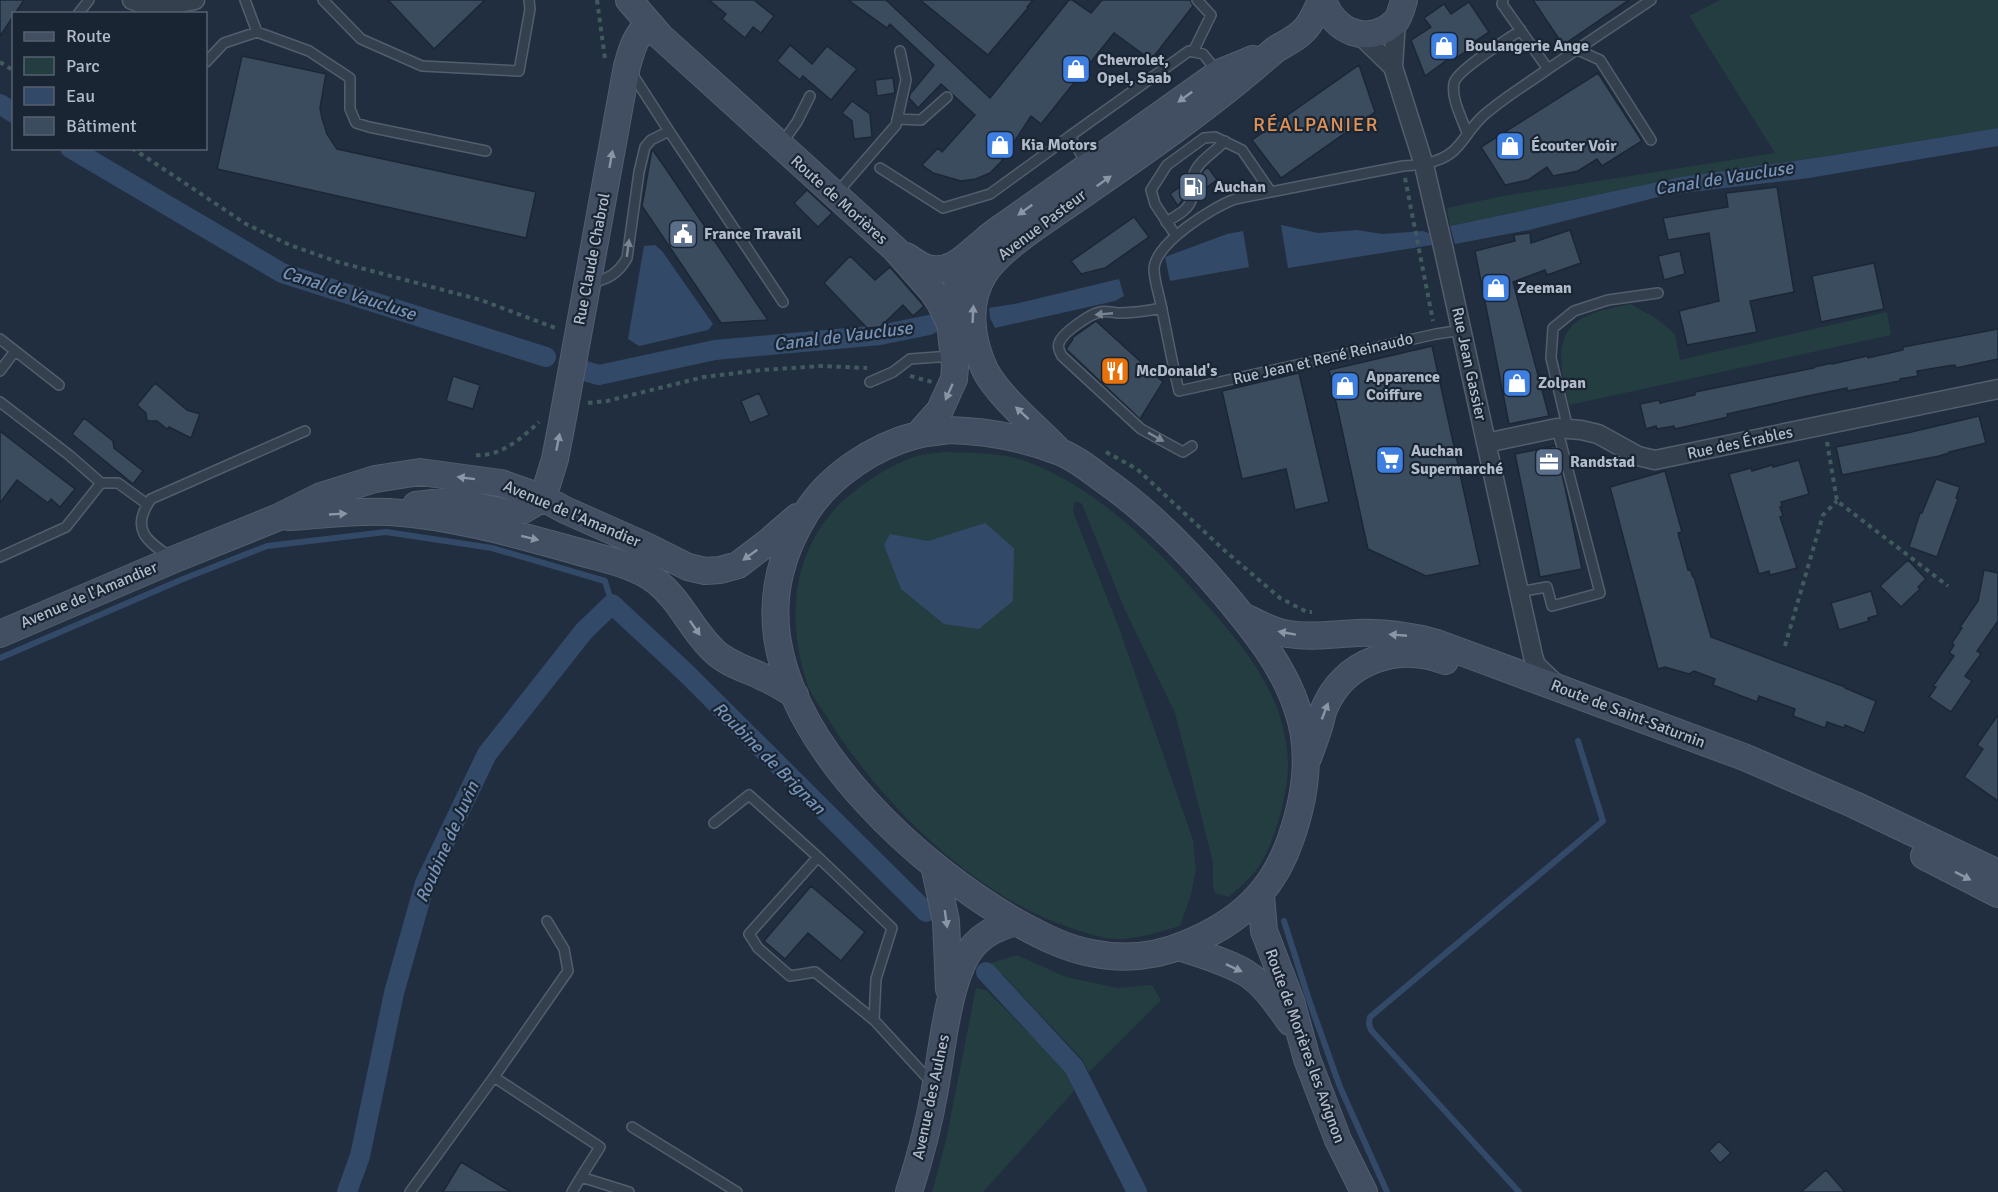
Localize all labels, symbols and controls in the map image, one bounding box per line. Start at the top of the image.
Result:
legend [12,12,207,150]
text: Route [66,25,111,47]
shop icon: Boulangerie Ange [1428,30,1460,62]
place label: Boulangerie Ange [1465,36,1589,56]
place label: Chevrolet, Opel, Saab [1097,50,1172,88]
shop icon: Chevrolet, Opel, Saab [1060,53,1092,85]
text: Parc [66,55,100,77]
text: Eau [66,85,95,107]
one-way arrow [1177,91,1193,103]
district label: RÉALPANIER [1253,112,1379,137]
text: Bâtiment [66,115,137,137]
shop icon: Kia Motors [984,129,1016,161]
shop icon: Écouter Voir [1494,130,1526,162]
place label: Kia Motors [1021,135,1097,155]
place label: Écouter Voir [1531,136,1617,156]
one-way arrow [607,150,616,169]
street label: Route de Morières [786,151,892,249]
water label: Canal de Vaucluse [1653,156,1796,200]
fuel station icon: Auchan [1177,171,1209,203]
one-way arrow [1095,175,1111,187]
place label: Auchan [1214,177,1266,197]
street label: Avenue Pasteur [994,185,1090,265]
street label: Rue Claude Chabrol [569,191,615,327]
one-way arrow [1018,204,1034,216]
public building icon: France Travail [667,218,699,250]
place label: France Travail [704,224,802,244]
one-way arrow [623,239,633,258]
water label: Canal de Vaucluse [279,261,420,325]
shop icon: Zeeman [1480,272,1512,304]
place label: Zeeman [1517,278,1572,298]
one-way arrow [969,305,978,324]
street label: Rue Jean Gassier [1447,305,1491,423]
one-way arrow [1094,309,1113,318]
water label: Canal de Vaucluse [772,316,915,355]
street label: Rue Jean et René Reinaudo [1231,329,1415,389]
restaurant icon: McDonald's [1099,355,1131,387]
place label: McDonald's [1136,361,1217,381]
place label: Apparence Coiffure [1366,367,1440,405]
shop icon: Zolpan [1501,367,1533,399]
shop icon: Apparence Coiffure [1329,370,1361,402]
place label: Zolpan [1538,373,1586,393]
one-way arrow [944,383,953,400]
one-way arrow [1014,406,1029,420]
street label: Rue des Érables [1685,422,1795,464]
one-way arrow [554,432,564,451]
one-way arrow [1148,432,1165,442]
place label: Auchan Supermarché [1411,441,1503,479]
supermarket icon: Auchan Supermarché [1374,444,1406,476]
office icon: Randstad [1533,446,1565,478]
place label: Randstad [1570,452,1636,472]
one-way arrow [457,473,476,482]
street label: Avenue de l'Amandier [500,476,644,552]
one-way arrow [328,509,347,518]
one-way arrow [521,534,539,544]
one-way arrow [743,549,758,561]
street label: Avenue de l'Amandier [17,557,161,633]
one-way arrow [689,620,701,636]
one-way arrow [1278,628,1297,637]
one-way arrow [1388,630,1407,640]
street label: Route de Saint-Saturnin [1548,675,1708,753]
water label: Roubine de Brignan [708,697,831,820]
one-way arrow [1320,702,1330,720]
water label: Roubine de Juvin [411,777,484,906]
one-way arrow [1954,871,1972,881]
one-way arrow [941,909,950,928]
street label: Route de Morières les Avignon [1260,946,1350,1146]
one-way arrow [1226,963,1243,972]
street label: Avenue des Aulnes [908,1033,954,1161]

